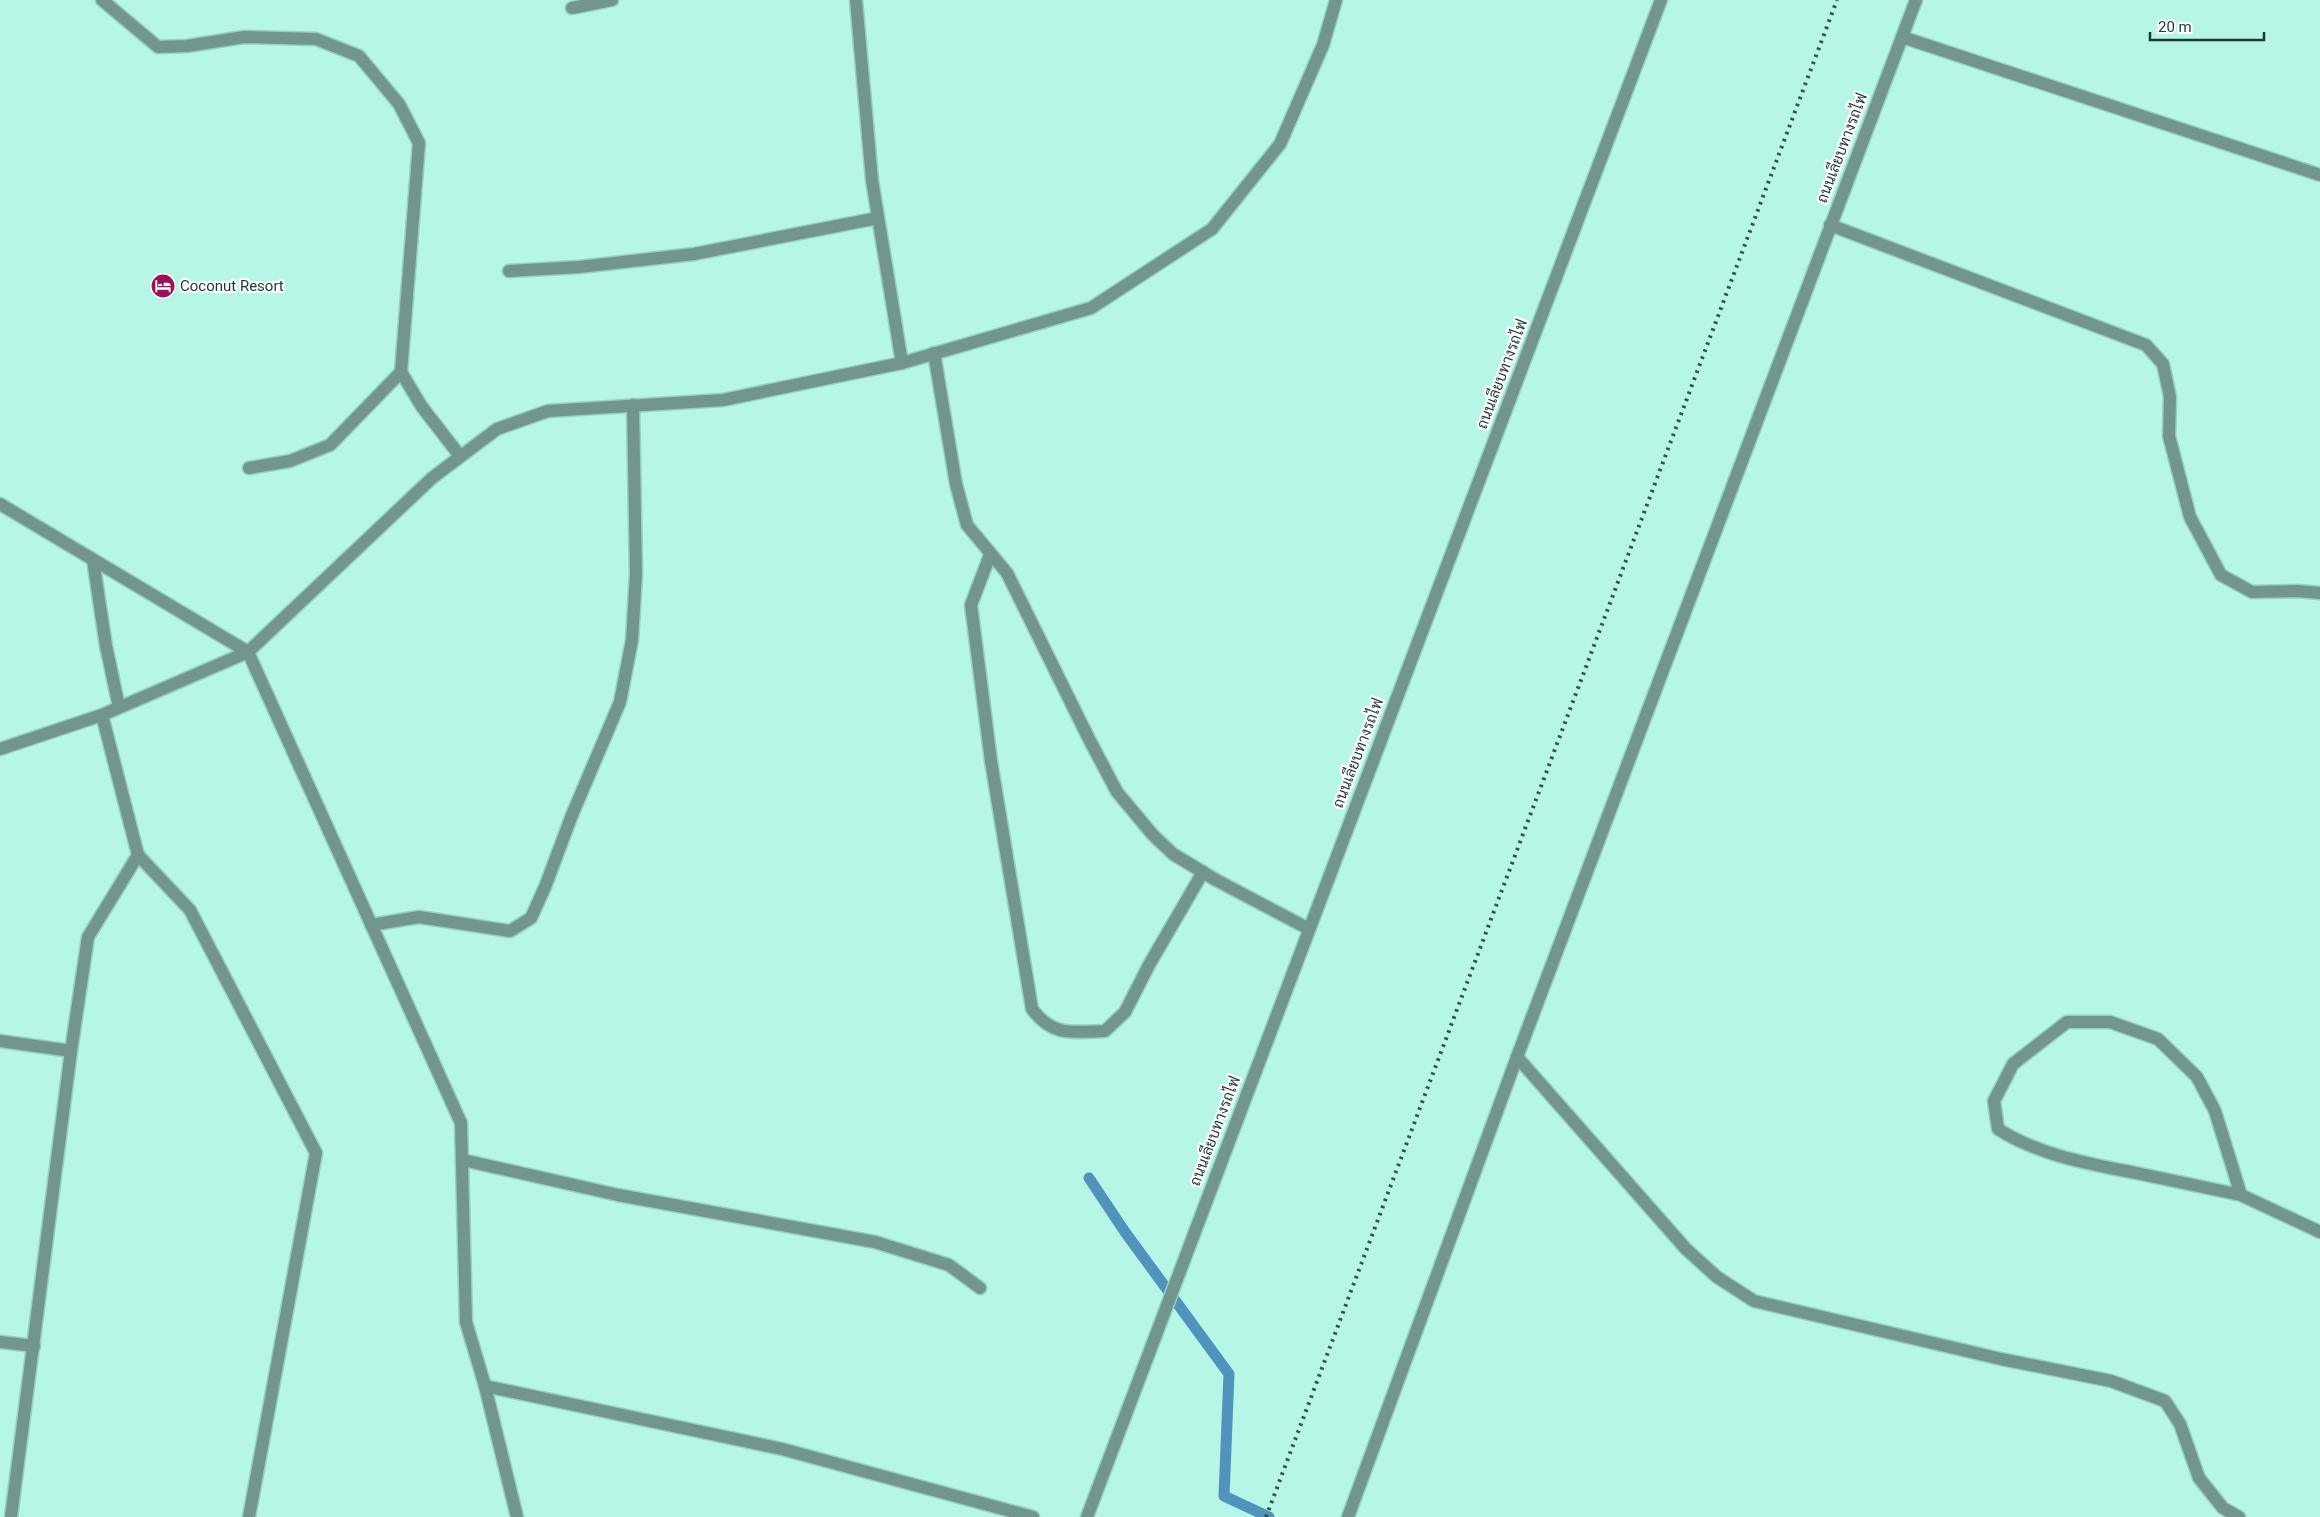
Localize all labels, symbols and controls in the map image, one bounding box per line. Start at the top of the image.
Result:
scale bar [2150,10,2264,42]
text: 20 m [2158,18,2192,36]
street label: ถนนเลียบทางรถไฟ [1812,90,1871,205]
hotel icon: Coconut Resort [150,273,176,299]
place label: Coconut Resort [180,277,284,295]
street label: ถนนเลียบทางรถไฟ [1472,316,1531,431]
street label: ถนนเลียบทางรถไฟ [1328,695,1387,810]
street label: ถนนเลียบทางรถไฟ [1185,1073,1244,1188]

